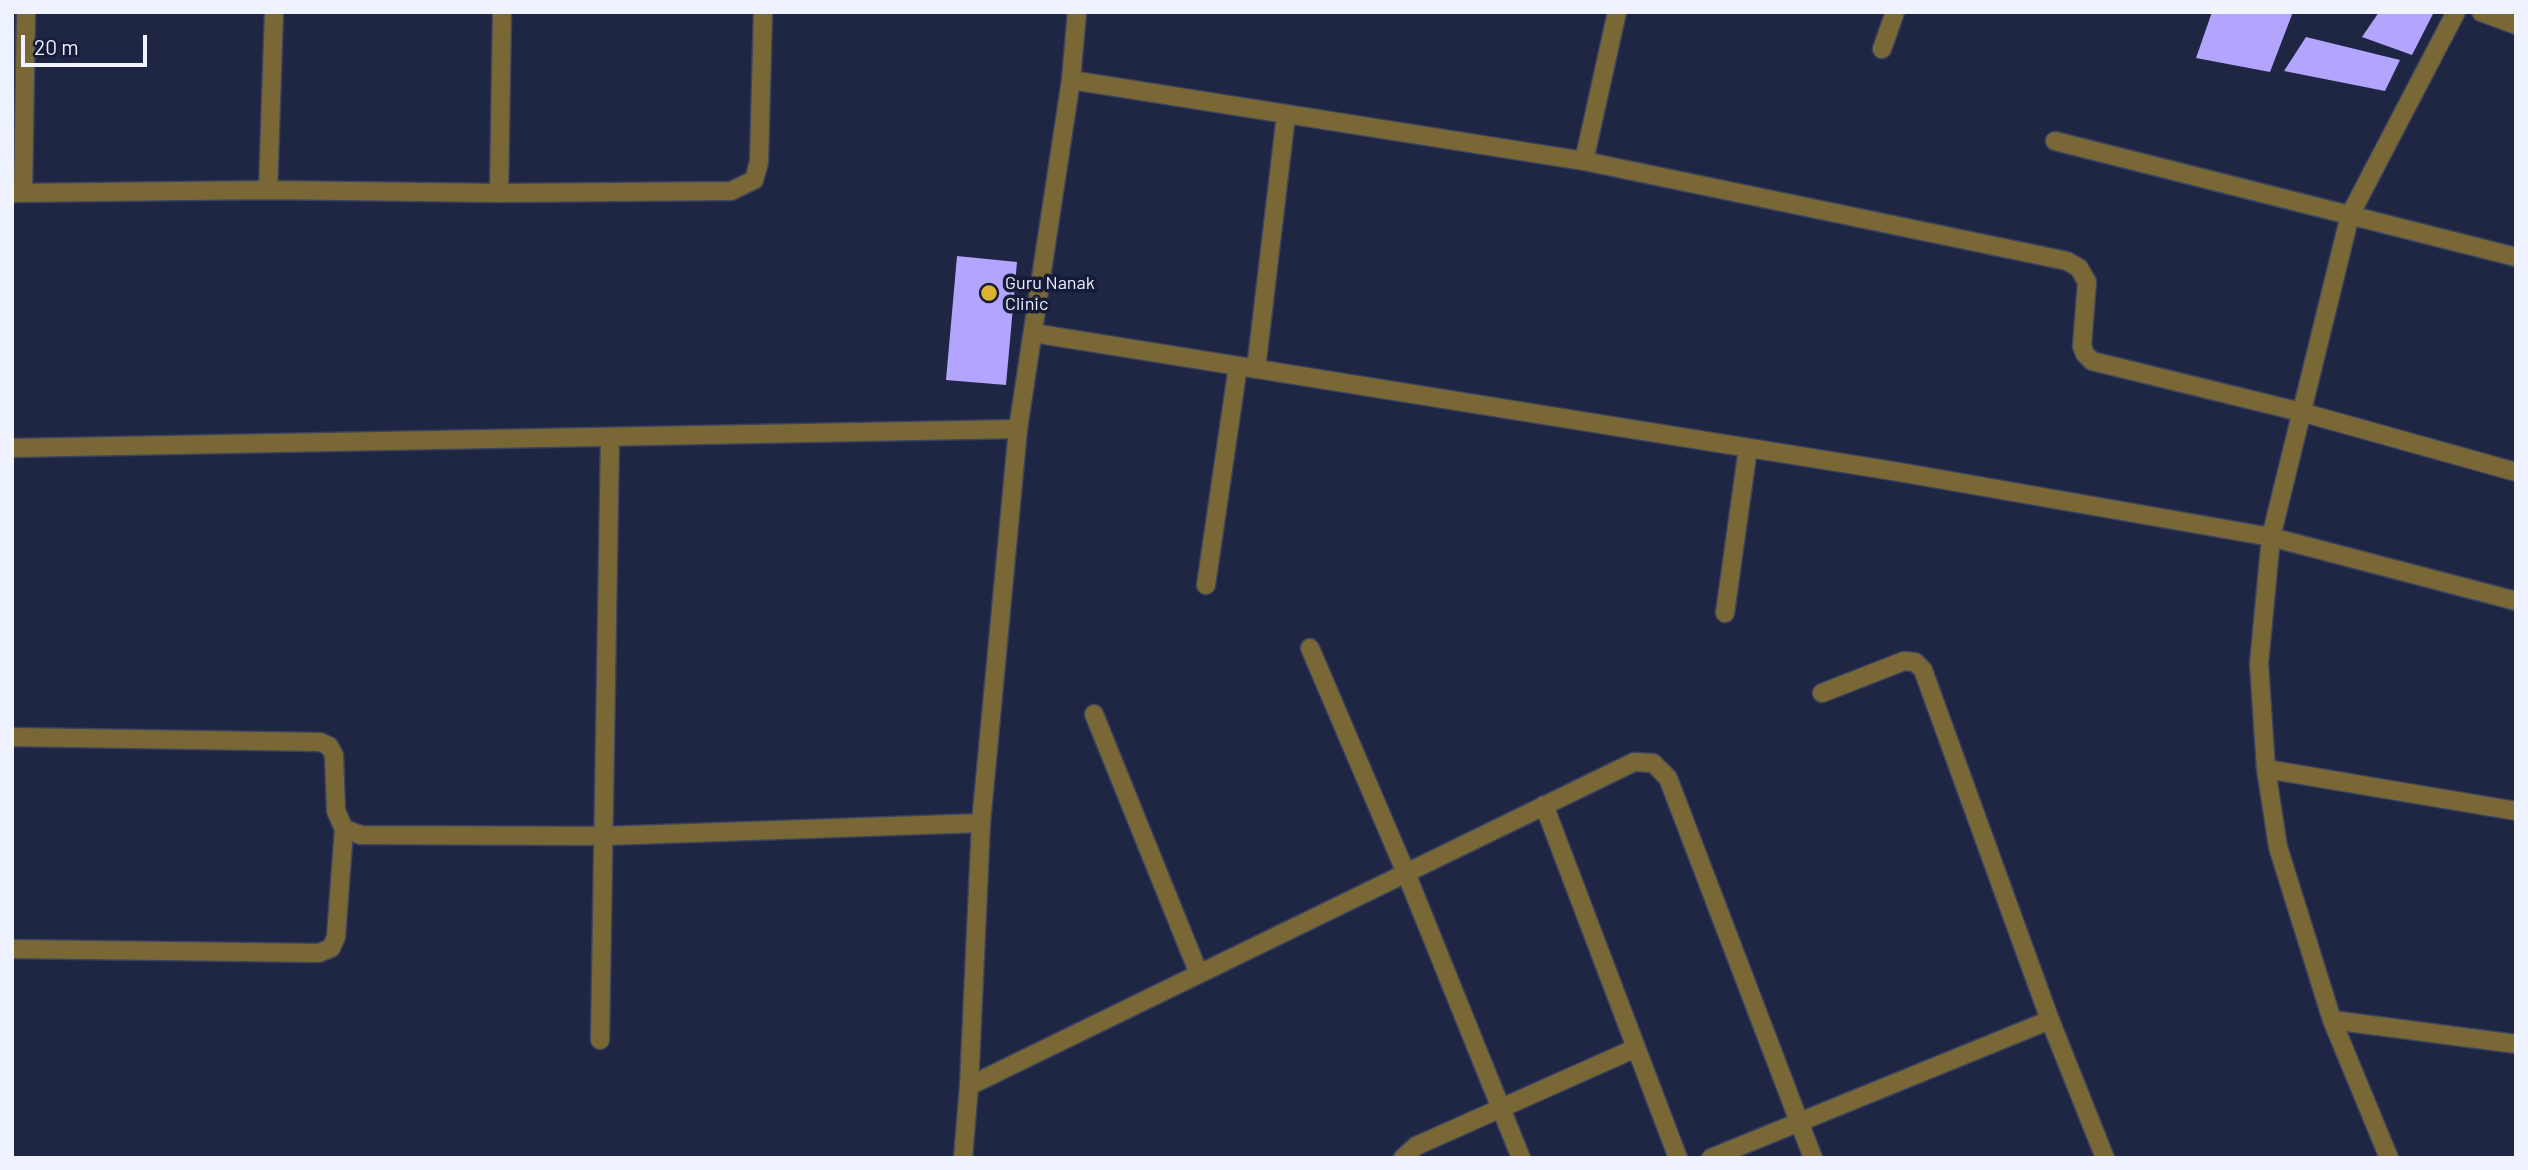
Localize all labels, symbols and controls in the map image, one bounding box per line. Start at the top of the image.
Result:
scale bar [24,21,150,65]
text: 20 m [34,34,79,59]
place label: Guru Nanak Clinic [1005,272,1095,314]
marker: Guru Nanak Clinic [979,283,999,303]

